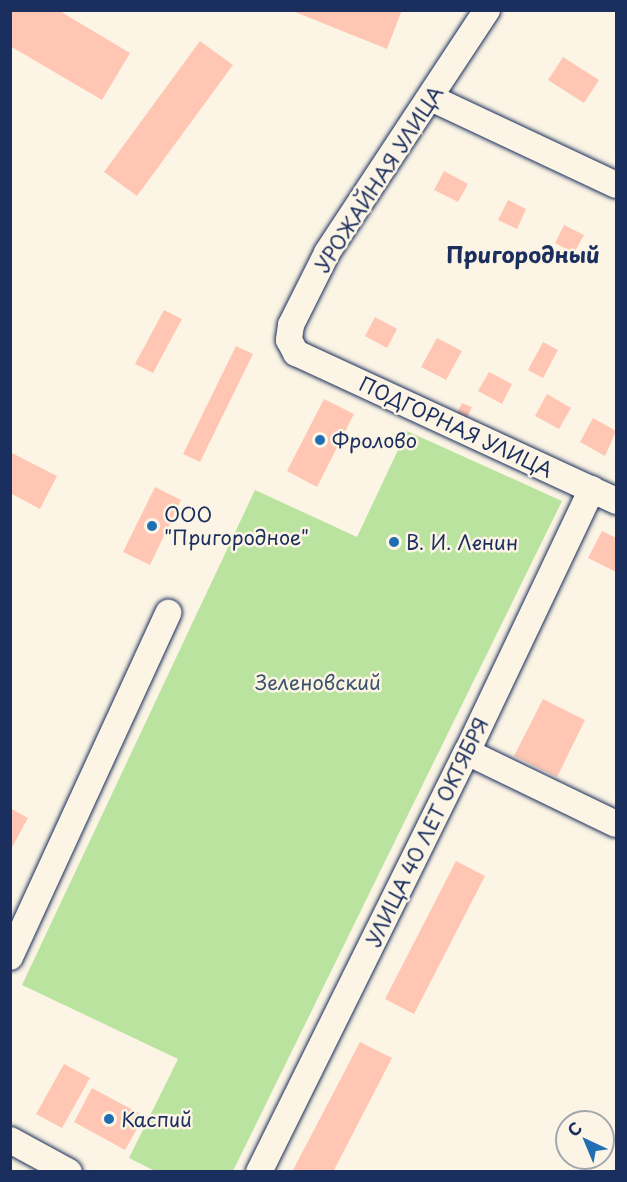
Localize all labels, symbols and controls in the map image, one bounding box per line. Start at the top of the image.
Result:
street label: УРОЖАЙНАЯ УЛИЦА [310,82,448,276]
district label: Пригородный [446,241,600,267]
street label: ПОДГОРНАЯ УЛИЦА [356,372,556,482]
place label: Фролово [332,428,417,452]
marker: Фролово [313,433,327,447]
place label: ООО "Пригородное" [164,502,309,549]
marker: ООО "Пригородное" [145,519,159,533]
place label: В. И. Ленин [406,530,519,554]
marker: В. И. Ленин [387,535,401,549]
park label: Зеленовский [255,670,381,694]
street label: УЛИЦА 40 ЛЕТ ОКТЯБРЯ [361,713,493,951]
place label: Каспий [121,1107,192,1131]
north arrow [555,1110,615,1170]
marker: Каспий [102,1112,116,1126]
text: С [561,1116,587,1141]

